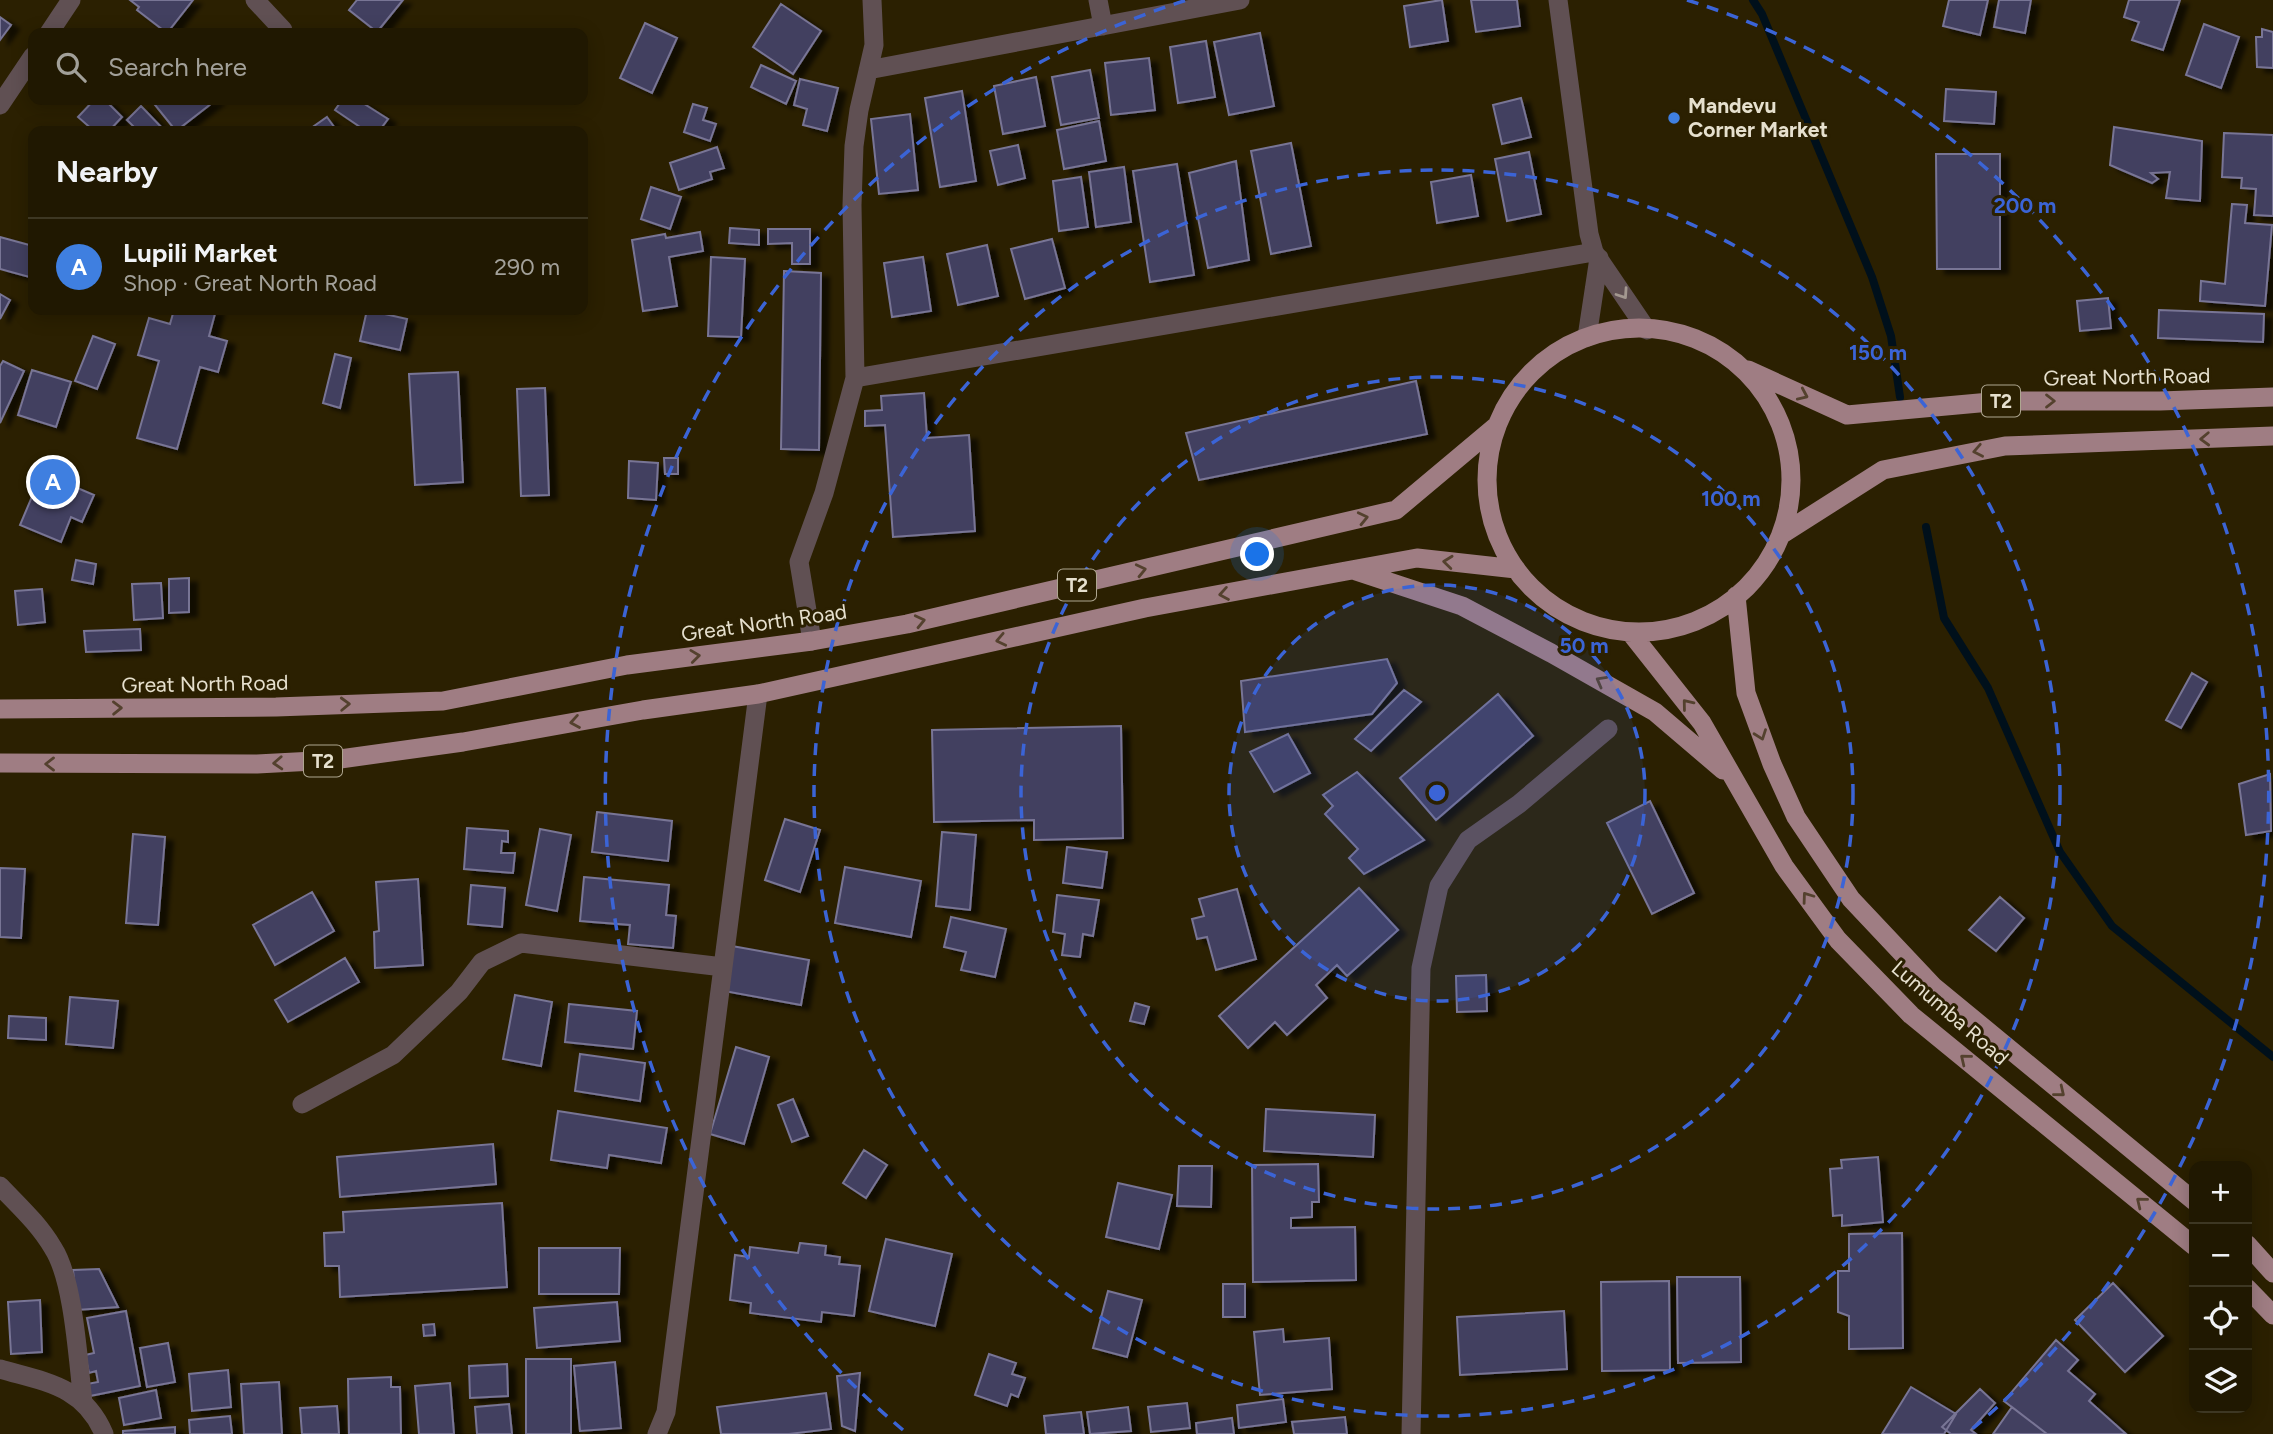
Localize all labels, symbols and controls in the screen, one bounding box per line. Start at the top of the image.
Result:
search box [28,28,588,105]
icon: search [52,48,90,86]
text: Search here [108,51,247,83]
place label: Mandevu Corner Market [1688,93,1828,142]
marker: Mandevu Corner Market [1666,110,1682,126]
text: Nearby [56,153,158,190]
text: 200 m [1994,193,2056,218]
text: Lupili Market [123,237,278,269]
text: A [71,253,87,281]
text: 290 m [494,253,560,281]
text: Shop · Great North Road [123,269,377,297]
one-way arrow [1615,286,1628,299]
text: 150 m [1849,340,1907,365]
street label: Great North Road [2043,363,2211,390]
road number: T2 [1982,386,2020,416]
one-way arrow [1796,387,1808,401]
one-way arrow [2045,393,2056,409]
one-way arrow [2199,431,2210,446]
one-way arrow [1972,443,1984,458]
pin: A [30,456,76,508]
text: 100 m [1701,486,1761,511]
one-way arrow [1357,512,1369,526]
your location [1240,537,1274,571]
one-way arrow [1442,554,1454,569]
one-way arrow [1135,564,1147,578]
road number: T2 [1058,570,1096,600]
one-way arrow [1218,586,1230,601]
street label: Great North Road [679,599,848,647]
one-way arrow [914,615,926,630]
one-way arrow [995,632,1007,646]
text: 50 m [1559,633,1609,658]
one-way arrow [689,649,701,664]
street label: Great North Road [121,670,289,697]
one-way arrow [1596,676,1609,689]
one-way arrow [340,696,350,712]
one-way arrow [1683,699,1696,711]
one-way arrow [112,700,123,716]
one-way arrow [569,714,581,729]
one-way arrow [1753,728,1767,740]
road number: T2 [304,746,342,776]
one-way arrow [44,756,55,772]
one-way arrow [272,756,283,771]
centre of rings [1425,781,1449,805]
one-way arrow [1802,892,1815,905]
street label: Lumumba Road [1887,955,2014,1070]
one-way arrow [1960,1054,1973,1067]
one-way arrow [2051,1084,2064,1096]
map controls [2189,1161,2252,1413]
button: + [2189,1161,2252,1224]
one-way arrow [2137,1198,2149,1211]
button: − [2189,1224,2252,1287]
button: locate [2189,1287,2252,1350]
button: layers [2189,1350,2252,1413]

